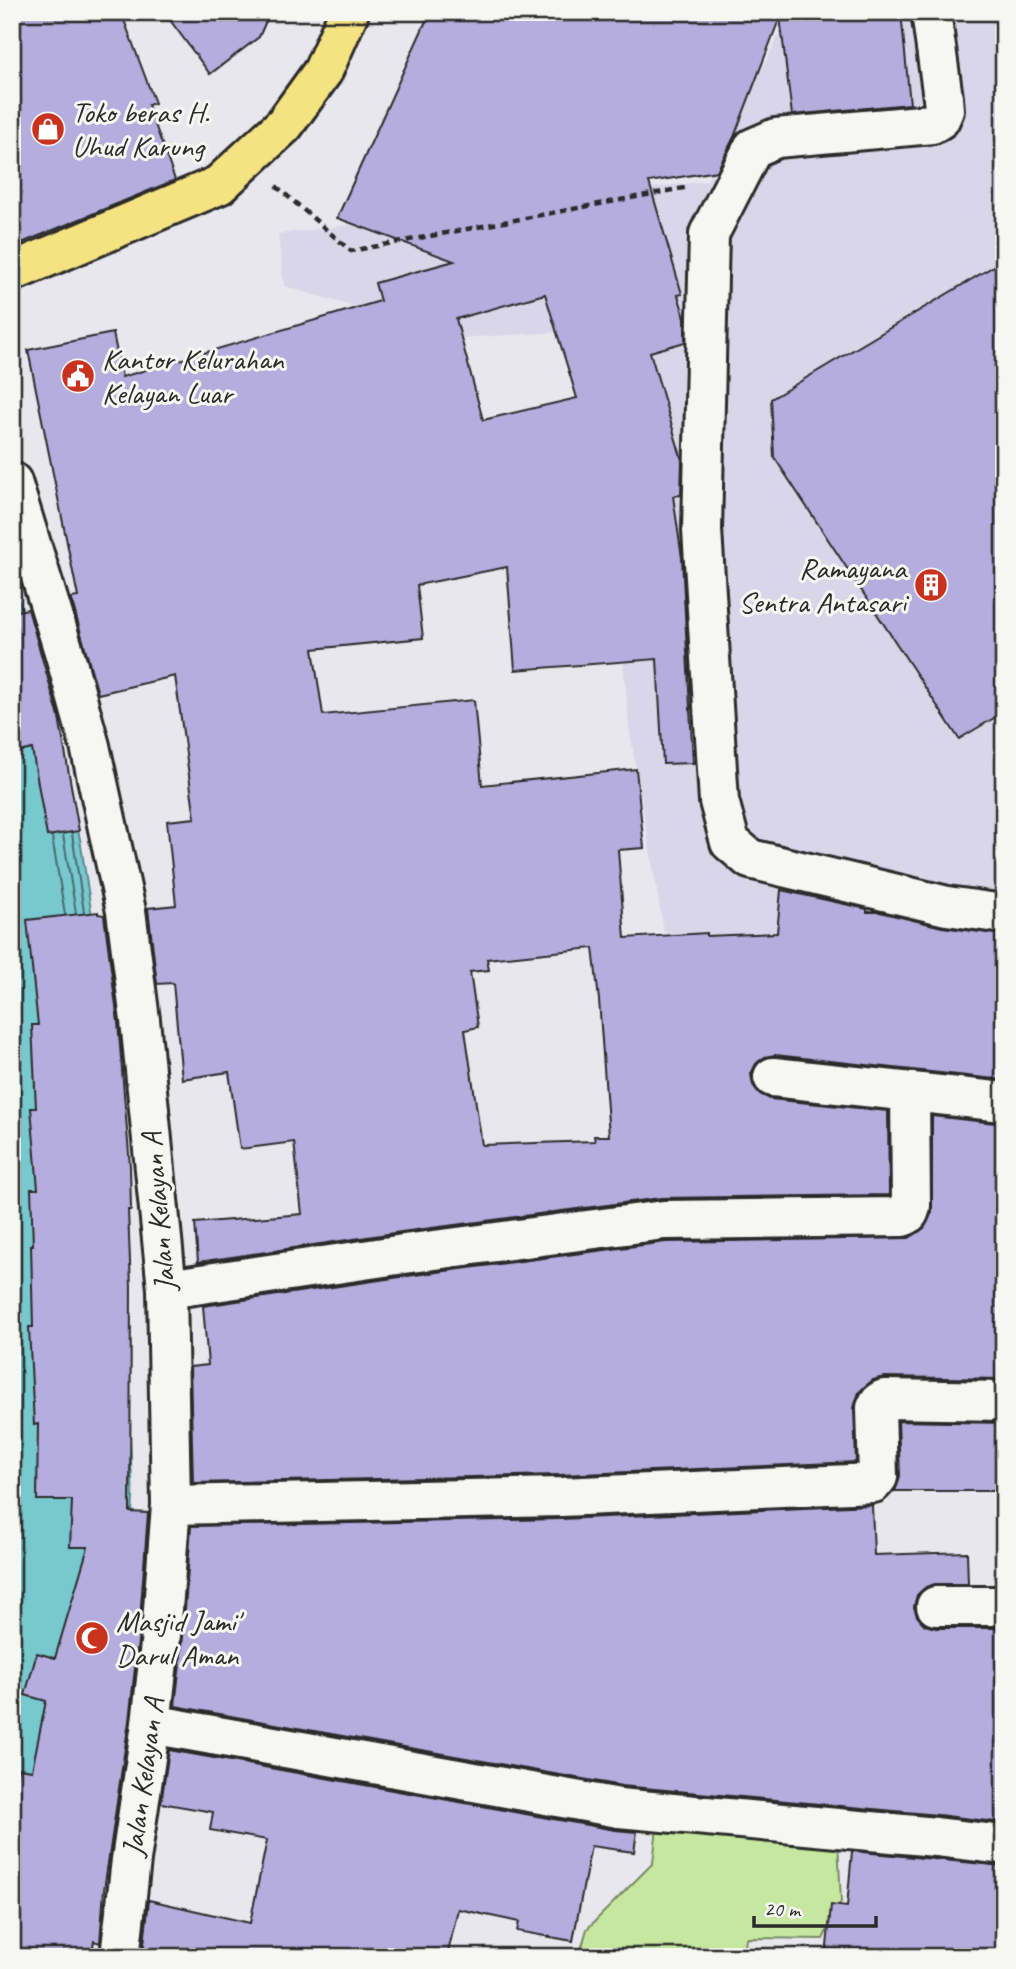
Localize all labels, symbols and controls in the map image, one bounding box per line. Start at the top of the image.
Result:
place label: Toko beras H. Uhud Karung [72,93,210,165]
shop icon: Toko beras H. Uhud Karung [29,110,67,148]
place label: Kantor Kelurahan Kelayan Luar [102,340,285,412]
public building icon: Kantor Kelurahan Kelayan Luar [59,357,97,395]
place label: Ramayana Sentra Antasari [739,549,909,621]
building icon: Ramayana Sentra Antasari [912,566,950,604]
street label: Jalan Kelayan A [132,1129,184,1295]
place label: Masjid Jami' Darul Aman [116,1602,245,1674]
mosque icon: Masjid Jami' Darul Aman [73,1619,111,1657]
street label: Jalan Kelayan A [113,1694,173,1860]
scale bar [754,1885,876,1929]
text: 20 m [764,1896,802,1922]

